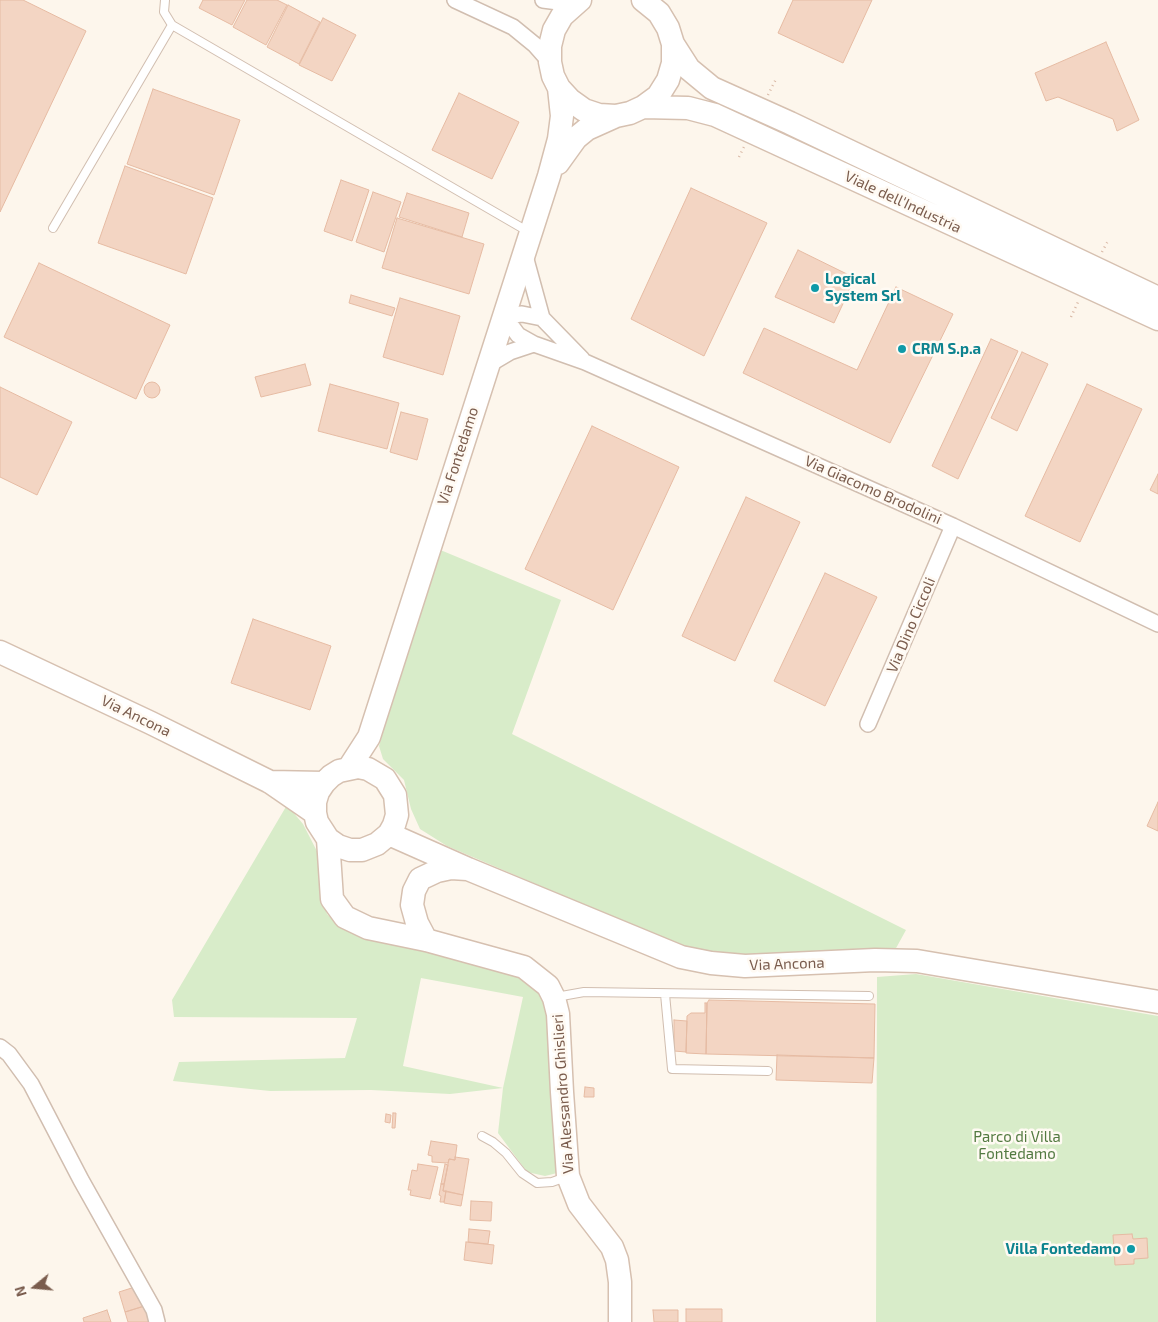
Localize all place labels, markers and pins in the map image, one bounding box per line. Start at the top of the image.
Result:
place label: Logical System Srl [825,270,901,305]
marker: Logical System Srl [809,282,821,294]
place label: CRM S.p.a [912,340,981,358]
marker: CRM S.p.a [896,343,908,355]
place label: Villa Fontedamo [1005,1240,1121,1258]
marker: Villa Fontedamo [1125,1243,1137,1255]

